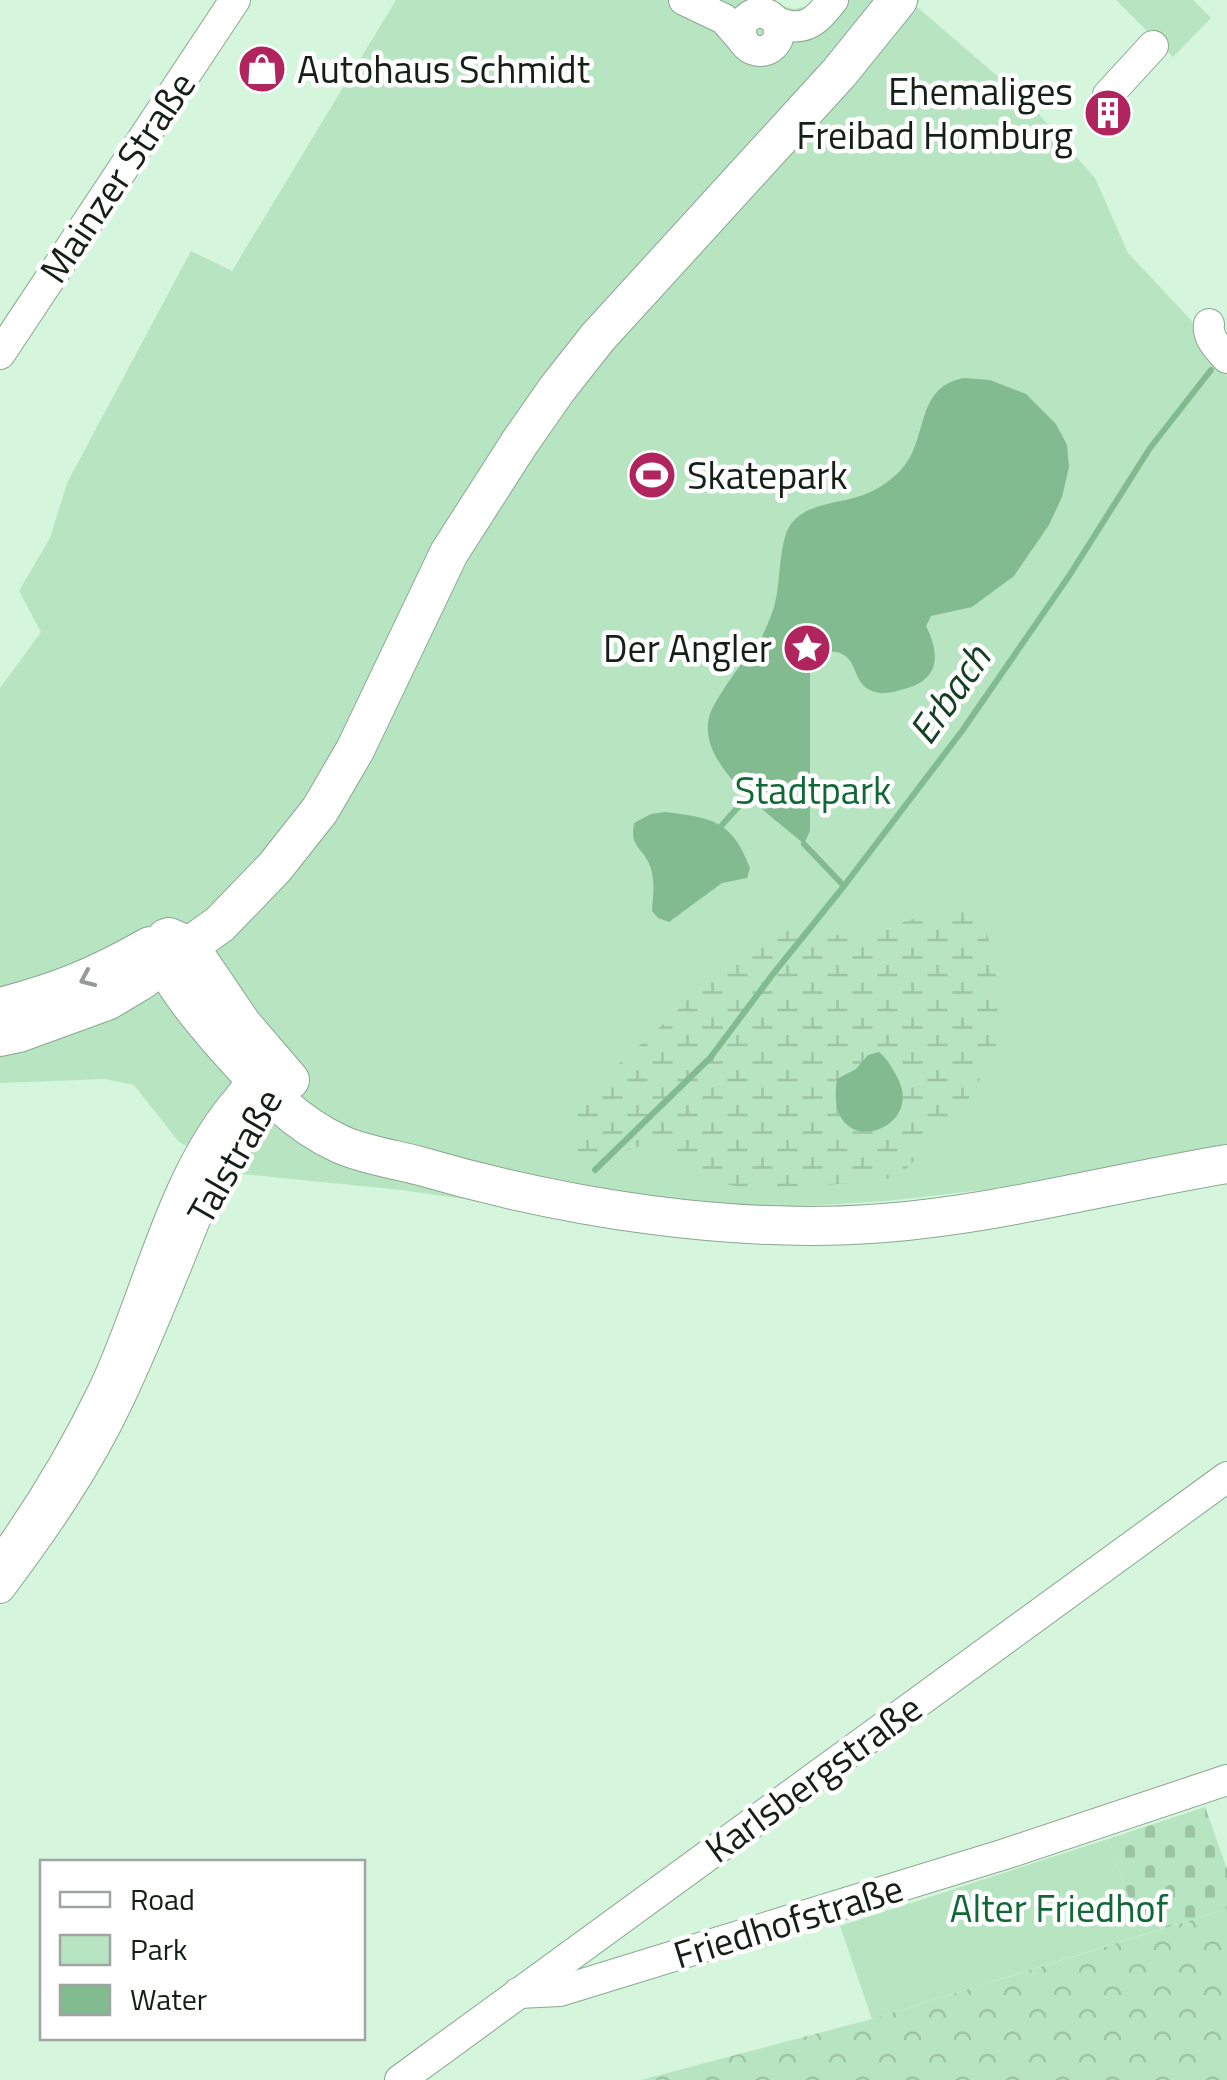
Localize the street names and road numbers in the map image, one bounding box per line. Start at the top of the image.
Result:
street label: Mainzer Straße [25,59,209,295]
street label: Talstraße [172,1077,296,1235]
street label: Karlsbergstraße [692,1679,934,1877]
street label: Friedhofstraße [666,1859,910,1983]

